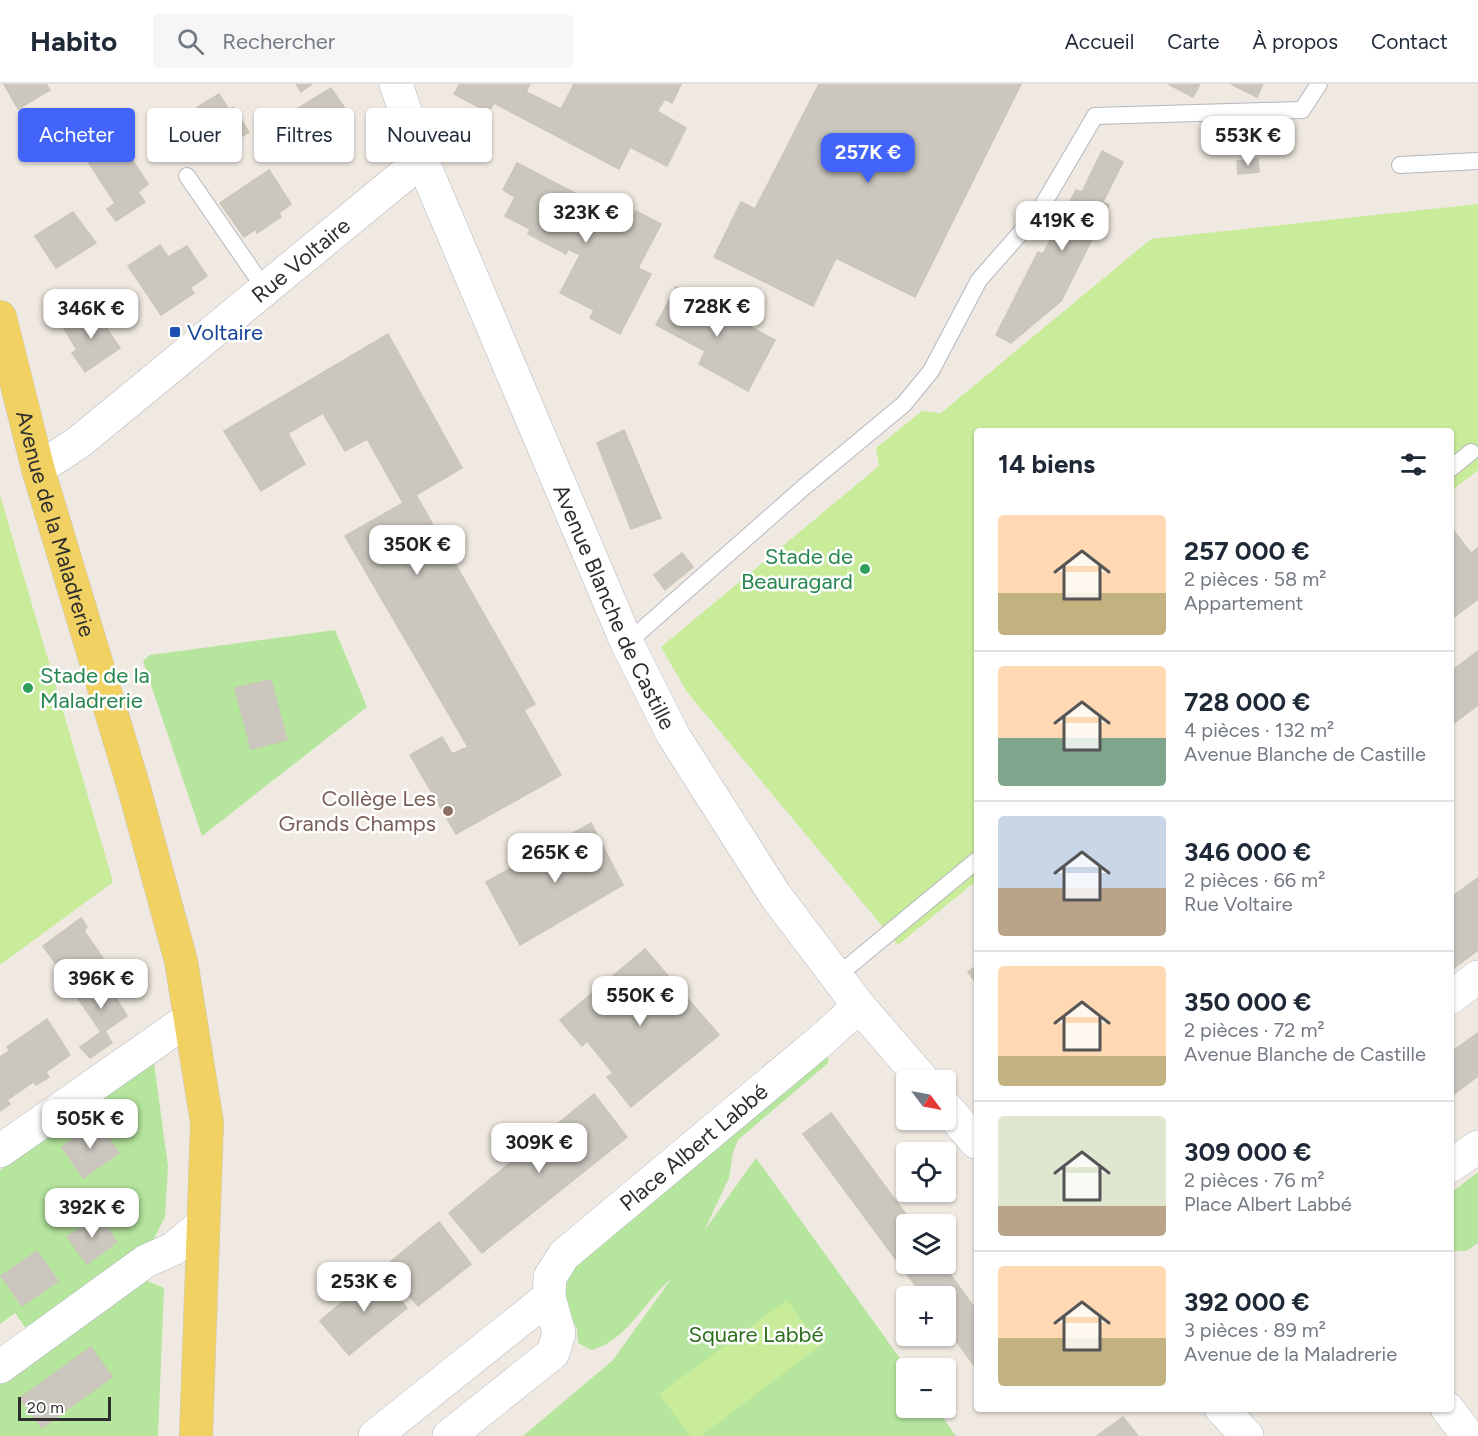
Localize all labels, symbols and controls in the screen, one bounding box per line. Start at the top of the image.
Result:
search box [153,14,573,68]
text: Habito [30,24,117,58]
icon: search [174,25,207,58]
text: Rechercher [222,28,335,55]
text: Accueil [1065,29,1134,54]
text: Carte [1167,29,1220,54]
text: À propos [1253,29,1338,54]
text: Contact [1371,29,1448,54]
chip: Acheter [18,108,135,162]
chip: Louer [147,108,242,162]
chip: Filtres [254,108,354,162]
chip: Nouveau [366,108,492,162]
pin: 553K € [1199,116,1297,167]
text: 553K € [1215,123,1281,147]
pin: 257K € [819,133,917,184]
text: 257K € [835,140,901,164]
pin: 323K € [537,193,635,244]
text: 323K € [553,200,619,224]
pin: 419K € [1013,201,1111,252]
text: 419K € [1030,208,1094,232]
street label: Rue Voltaire [246,212,356,309]
pin: 728K € [668,287,766,338]
pin: 346K € [42,289,140,340]
text: 728K € [684,294,750,318]
text: 346K € [57,296,125,320]
place label: Voltaire [187,319,263,346]
marker: Voltaire [168,325,182,339]
street label: Avenue de la Maladrerie [10,408,101,640]
text: 14 biens [998,448,1095,480]
icon: filters [1397,448,1430,481]
street label: Avenue Blanche de Castille [547,480,681,734]
pin: 350K € [368,525,466,576]
text: 350K € [383,532,451,556]
text: 257 000 € [1184,535,1310,567]
icon: home [1046,539,1118,611]
place label: Stade de Beauragard [741,543,853,595]
marker: Stade de Beauragard [858,562,872,576]
text: 2 pièces · 58 m² [1184,567,1327,591]
text: Appartement [1184,591,1303,615]
place label: Stade de la Maladrerie [40,662,150,714]
marker: Stade de la Maladrerie [21,681,35,695]
text: 728 000 € [1184,686,1310,718]
icon: home [1046,690,1118,762]
text: 4 pièces · 132 m² [1184,718,1334,742]
text: Avenue Blanche de Castille [1184,742,1426,766]
place label: Collège Les Grands Champs [278,785,436,837]
marker: Collège Les Grands Champs [441,804,455,818]
pin: 265K € [506,833,604,884]
text: 346 000 € [1184,836,1311,868]
text: 265K € [522,840,588,864]
icon: home [1046,840,1118,912]
text: 2 pièces · 66 m² [1184,868,1325,892]
text: Rue Voltaire [1184,892,1293,916]
pin: 396K € [52,959,150,1010]
text: 396K € [68,966,134,990]
pin: 550K € [591,976,689,1027]
text: 550K € [606,983,674,1007]
text: 350 000 € [1184,986,1311,1018]
icon: home [1046,990,1118,1062]
text: 2 pièces · 72 m² [1184,1018,1325,1042]
text: Avenue Blanche de Castille [1184,1042,1426,1066]
north arrow [896,1070,956,1130]
map controls [896,1070,956,1418]
street label: Place Albert Labbé [614,1078,773,1217]
pin: 505K € [41,1099,139,1150]
text: 505K € [56,1106,124,1130]
pin: 309K € [490,1123,588,1174]
text: 309K € [505,1130,573,1154]
text: 309 000 € [1184,1136,1311,1168]
icon: home [1046,1140,1118,1212]
button: locate [896,1142,956,1202]
text: 2 pièces · 76 m² [1184,1168,1325,1192]
pin: 392K € [43,1188,141,1239]
text: Place Albert Labbé [1184,1192,1352,1216]
text: 392K € [59,1195,125,1219]
button: layers [896,1214,956,1274]
pin: 253K € [315,1262,413,1313]
text: 253K € [331,1269,397,1293]
button: + [896,1286,956,1346]
text: 392 000 € [1184,1286,1310,1318]
icon: home [1046,1290,1118,1362]
text: 3 pièces · 89 m² [1184,1318,1326,1342]
park label: Square Labbé [688,1321,824,1348]
text: Avenue de la Maladrerie [1184,1342,1397,1366]
button: − [896,1358,956,1418]
scale bar [18,1394,111,1422]
text: 20 m [27,1398,64,1417]

